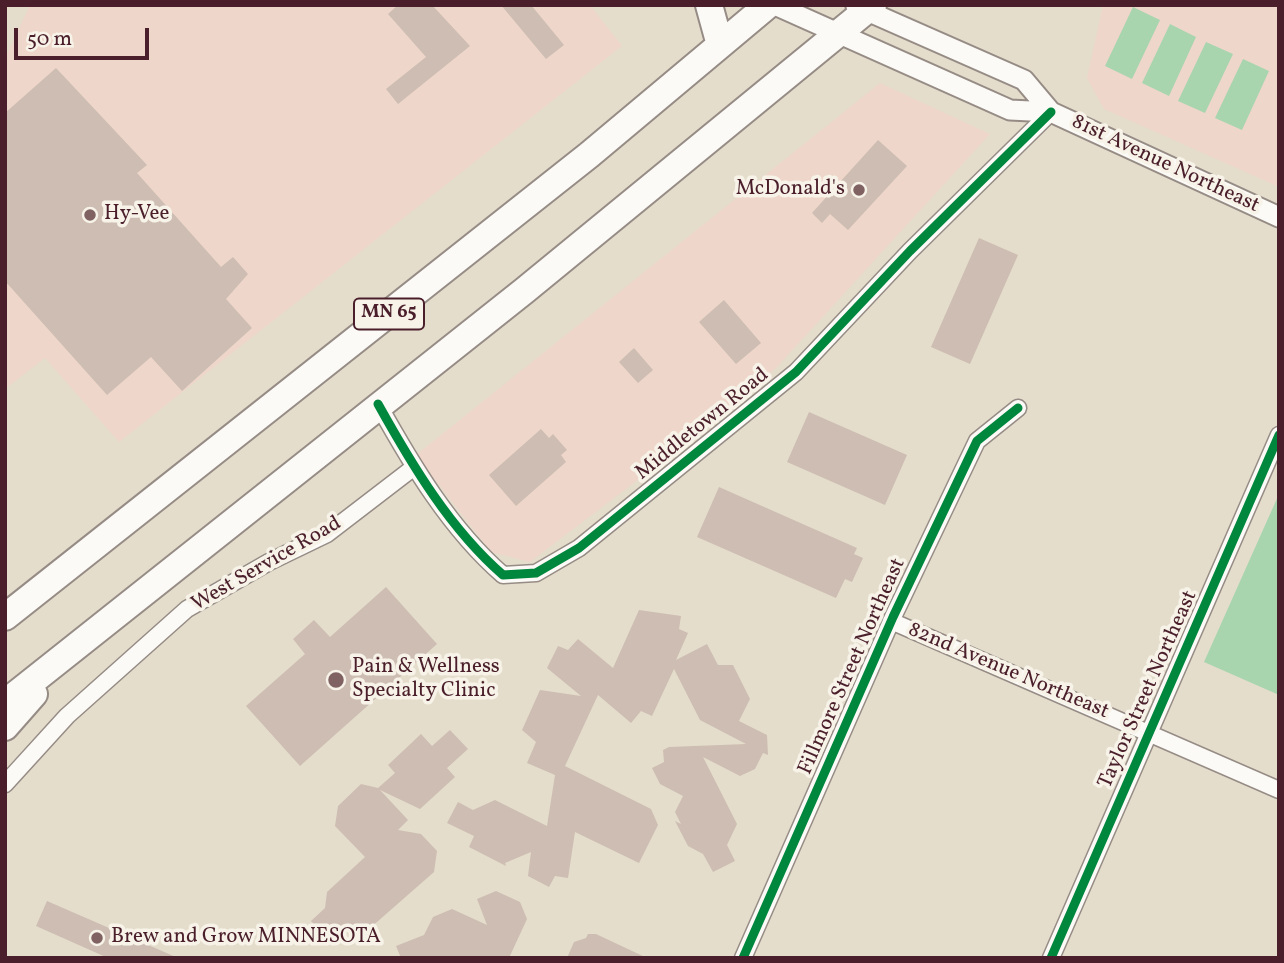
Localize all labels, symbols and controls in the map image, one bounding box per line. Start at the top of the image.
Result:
scale bar [18,14,152,58]
text: 50 m [27,25,72,54]
street label: 81st Avenue Northeast [1067,110,1263,220]
place label: McDonald's [736,177,845,203]
marker: McDonald's [851,182,867,198]
place label: Hy-Vee [104,202,169,228]
marker: Hy-Vee [82,207,98,223]
road number: MN 65 [354,298,424,330]
street label: Middletown Road [631,364,775,486]
street label: West Service Road [188,512,346,618]
street label: Fillmore Street Northeast [794,555,912,779]
street label: Taylor Street Northeast [1094,587,1204,793]
street label: 82nd Avenue Northeast [904,618,1112,726]
place label: Pain & Wellness Specialty Clinic [352,655,500,705]
marker: Pain & Wellness Specialty Clinic [326,670,346,690]
place label: Brew and Grow MINNESOTA [111,925,381,951]
marker: Brew and Grow MINNESOTA [89,930,105,946]

